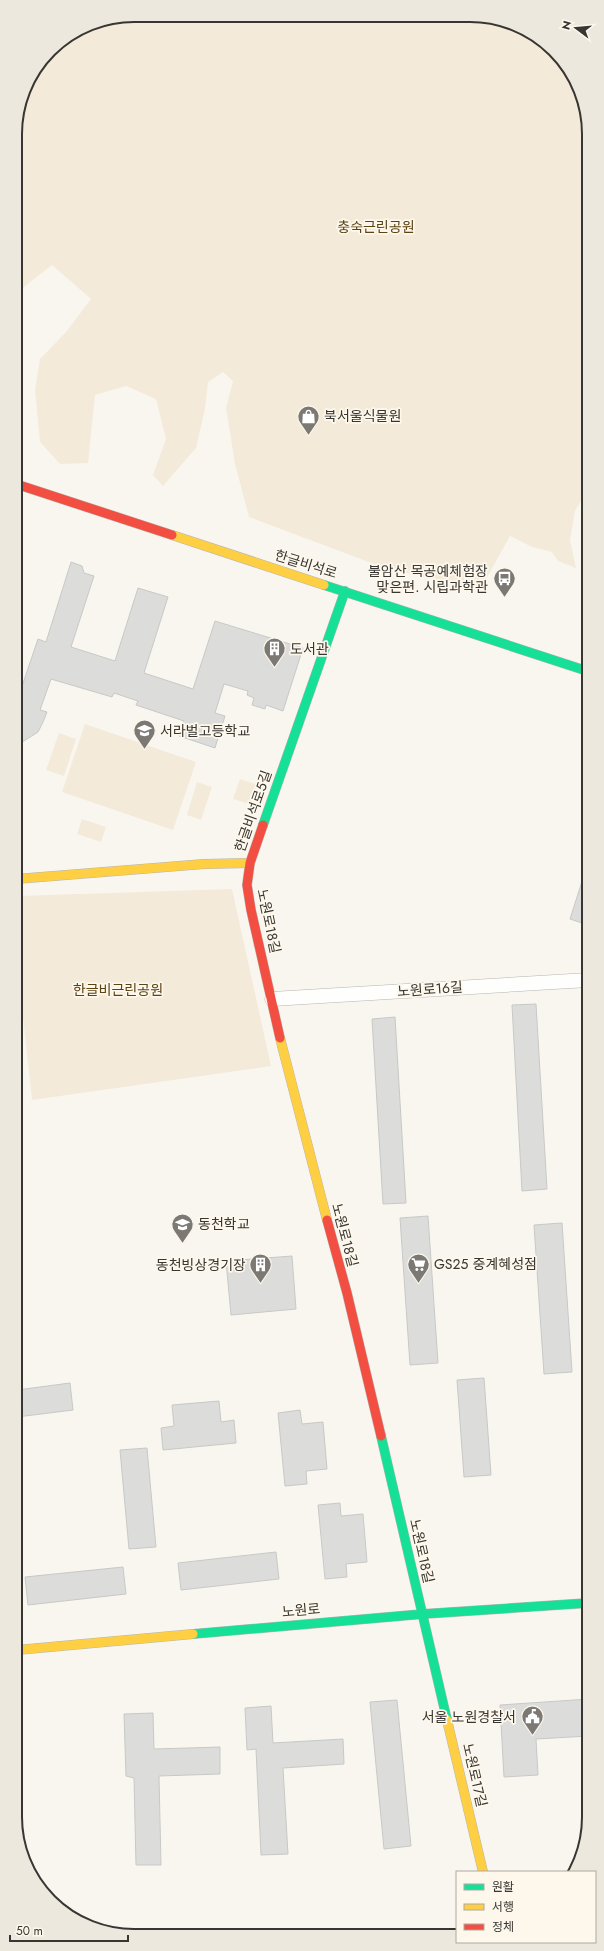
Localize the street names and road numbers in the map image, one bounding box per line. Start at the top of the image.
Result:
street label: 한글비석로 [272,545,340,583]
street label: 한글비석로5길 [230,767,276,855]
street label: 노원로18길 [252,887,286,955]
street label: 노원로16길 [396,977,464,1001]
street label: 노원로18길 [327,1201,363,1269]
street label: 노원로18길 [405,1517,439,1585]
street label: 노원로 [281,1598,321,1622]
street label: 노원로17길 [458,1741,492,1809]

